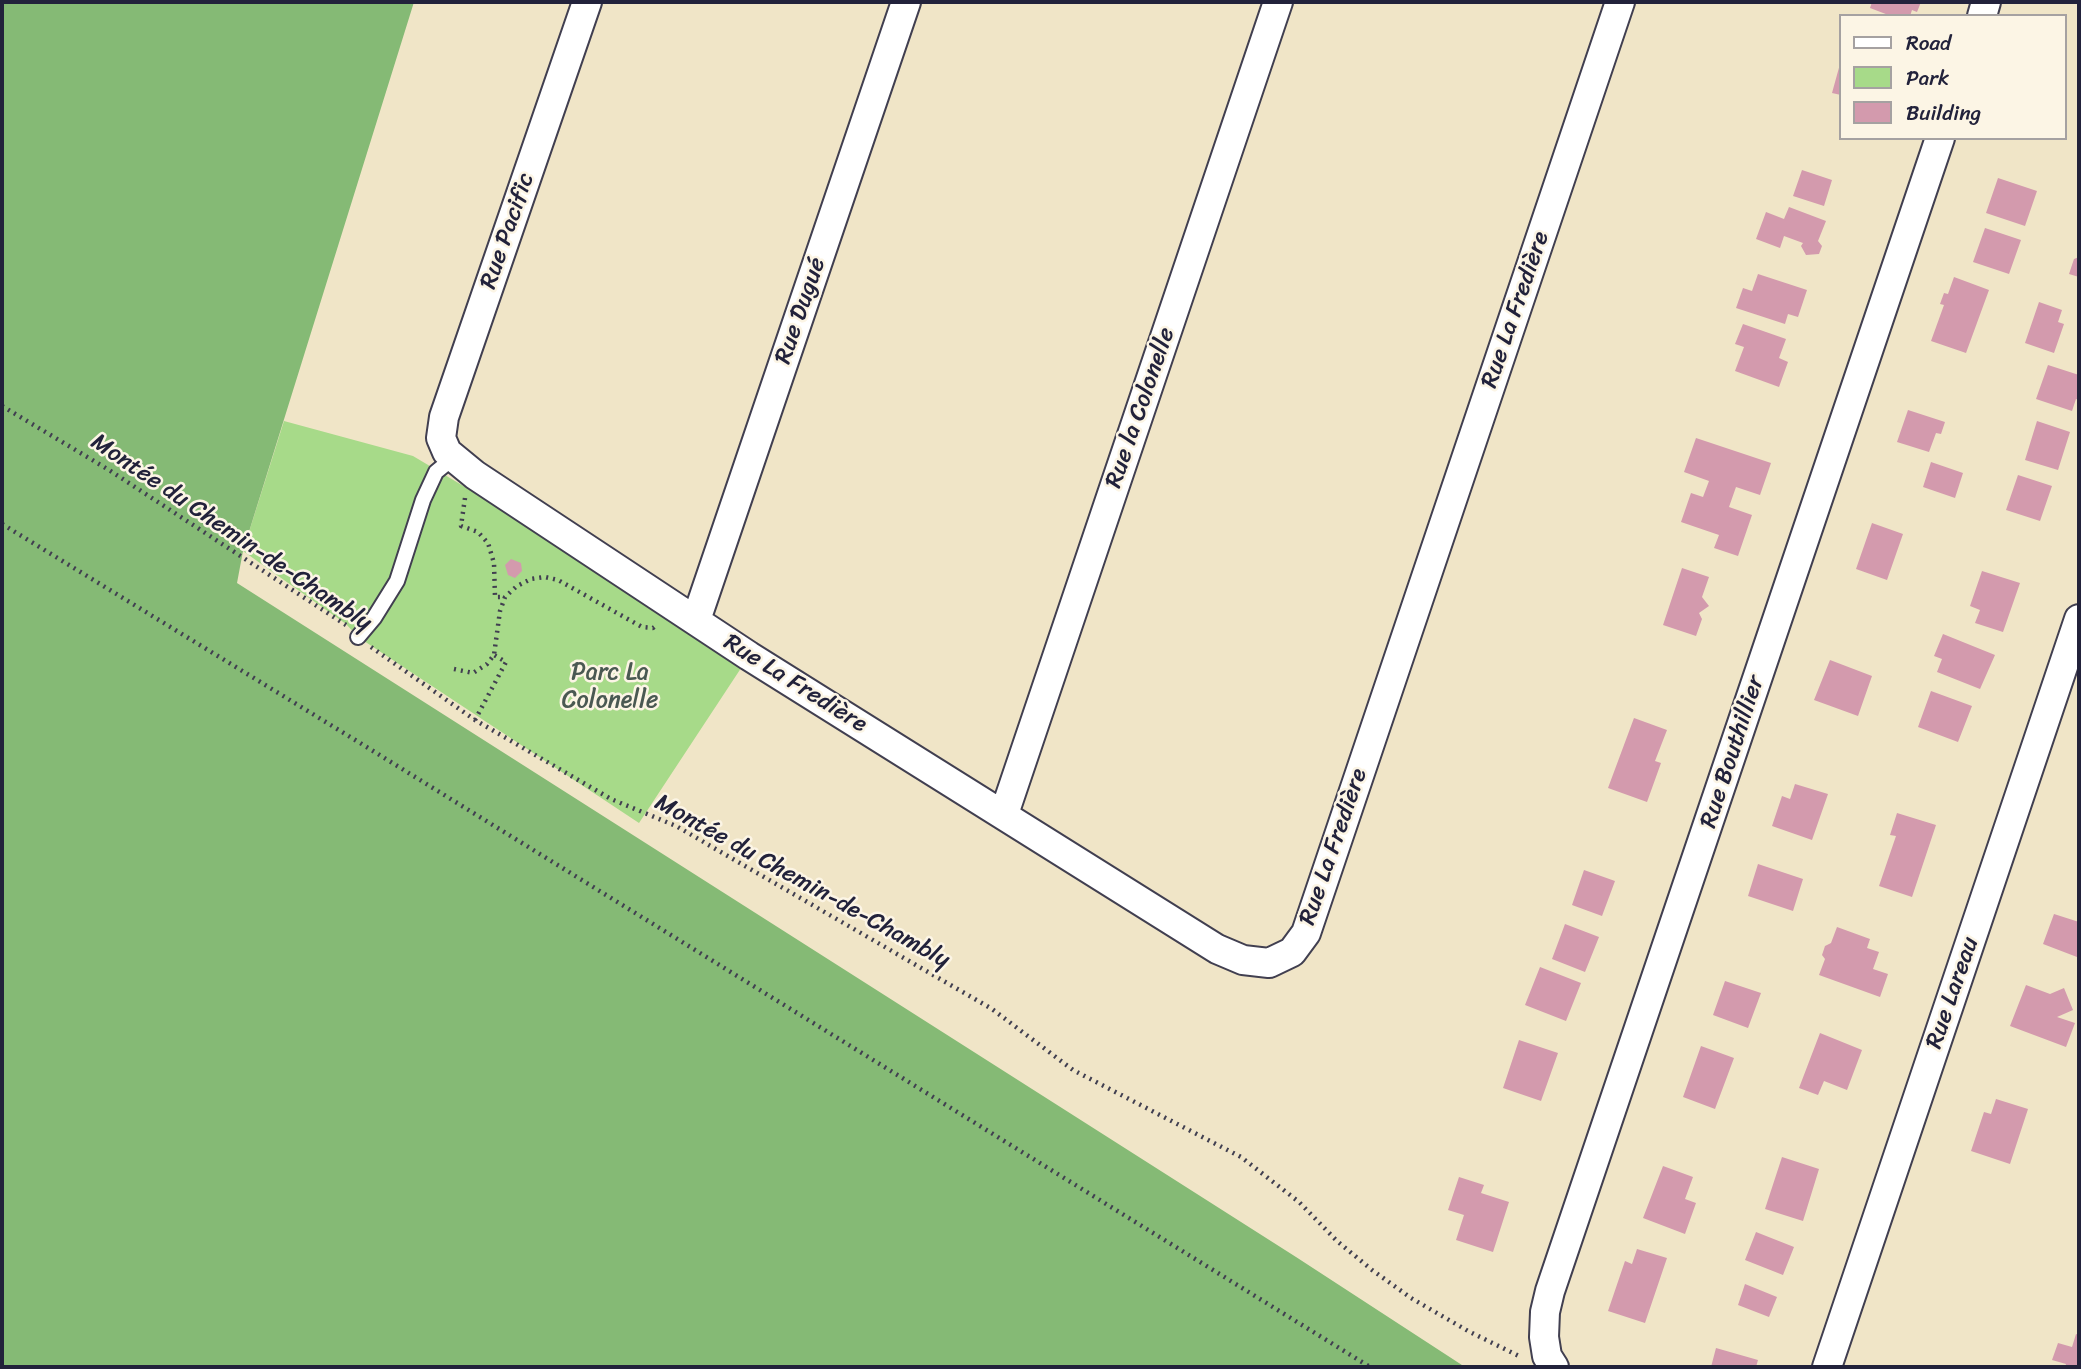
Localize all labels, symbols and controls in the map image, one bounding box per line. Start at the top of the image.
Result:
legend [1840,14,2067,140]
text: Road [1906,24,1951,62]
text: Park [1906,59,1949,97]
text: Building [1906,94,1981,132]
street label: Rue Pacific [475,169,541,293]
street label: Rue La Fredière [1476,228,1556,392]
street label: Rue Dugué [769,254,833,368]
street label: Rue la Colonelle [1100,324,1182,492]
street label: Montée du Chemin-de-Chambly [85,428,377,638]
street label: Rue La Fredière [718,628,872,740]
park label: Parc La Colonelle [562,659,658,715]
street label: Rue Bouthillier [1695,672,1771,832]
street label: Rue La Fredière [1294,765,1374,929]
street label: Montée du Chemin-de-Chambly [650,789,954,975]
street label: Rue Lareau [1920,933,1986,1053]

